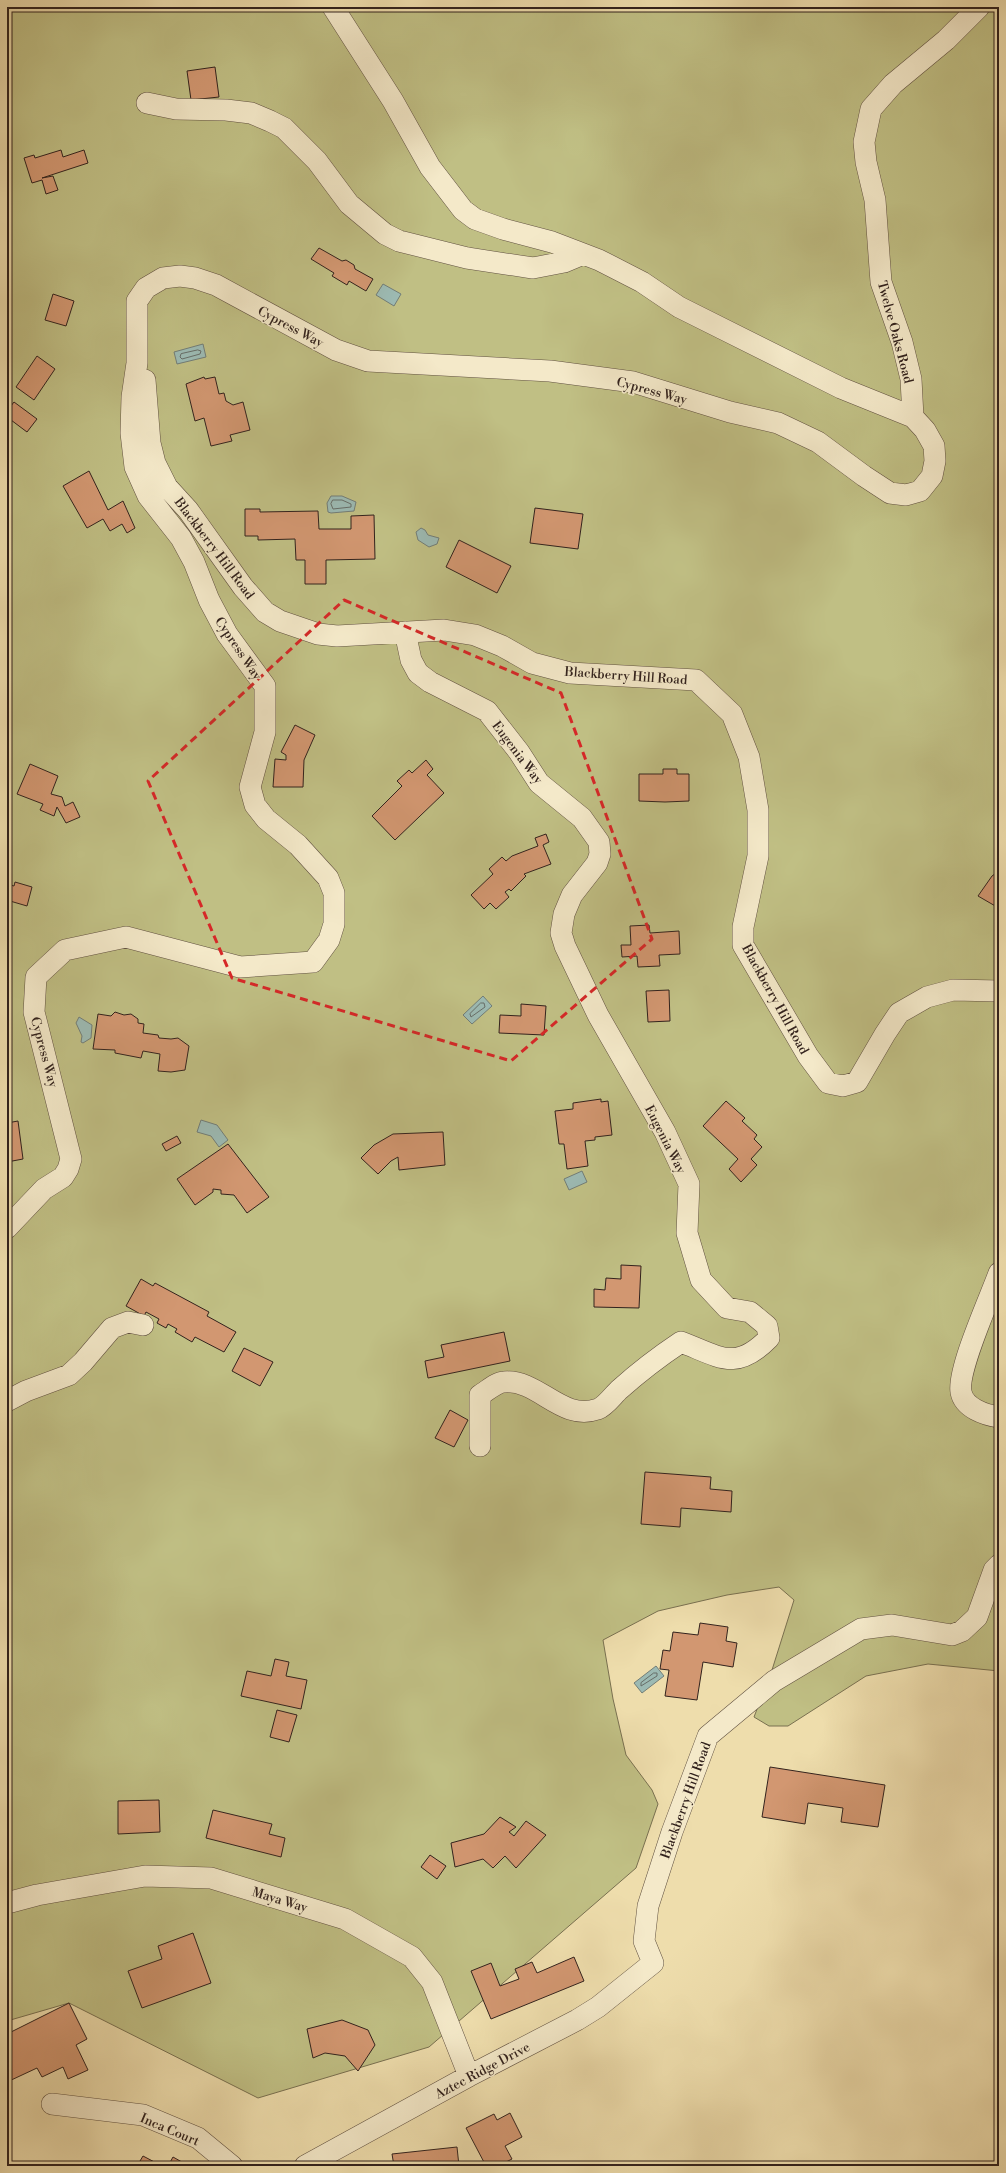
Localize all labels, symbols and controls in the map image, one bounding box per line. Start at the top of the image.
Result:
street label: Twelve Oaks Road [874,279,917,386]
street label: Cypress Way [255,303,327,351]
street label: Cypress Way [615,374,689,408]
street label: Blackberry Hill Road [170,494,258,603]
street label: Cypress Way [211,614,265,684]
street label: Blackberry Hill Road [563,664,688,688]
street label: Eugenia Way [488,718,546,788]
street label: Blackberry Hill Road [738,941,812,1058]
street label: Cypress Way [27,1015,61,1090]
street label: Eugenia Way [641,1103,689,1177]
street label: Blackberry Hill Road [657,1739,715,1862]
street label: Maya Way [250,1884,310,1916]
street label: Aztec Ridge Drive [431,2039,533,2103]
street label: Inca Court [138,2110,202,2150]

